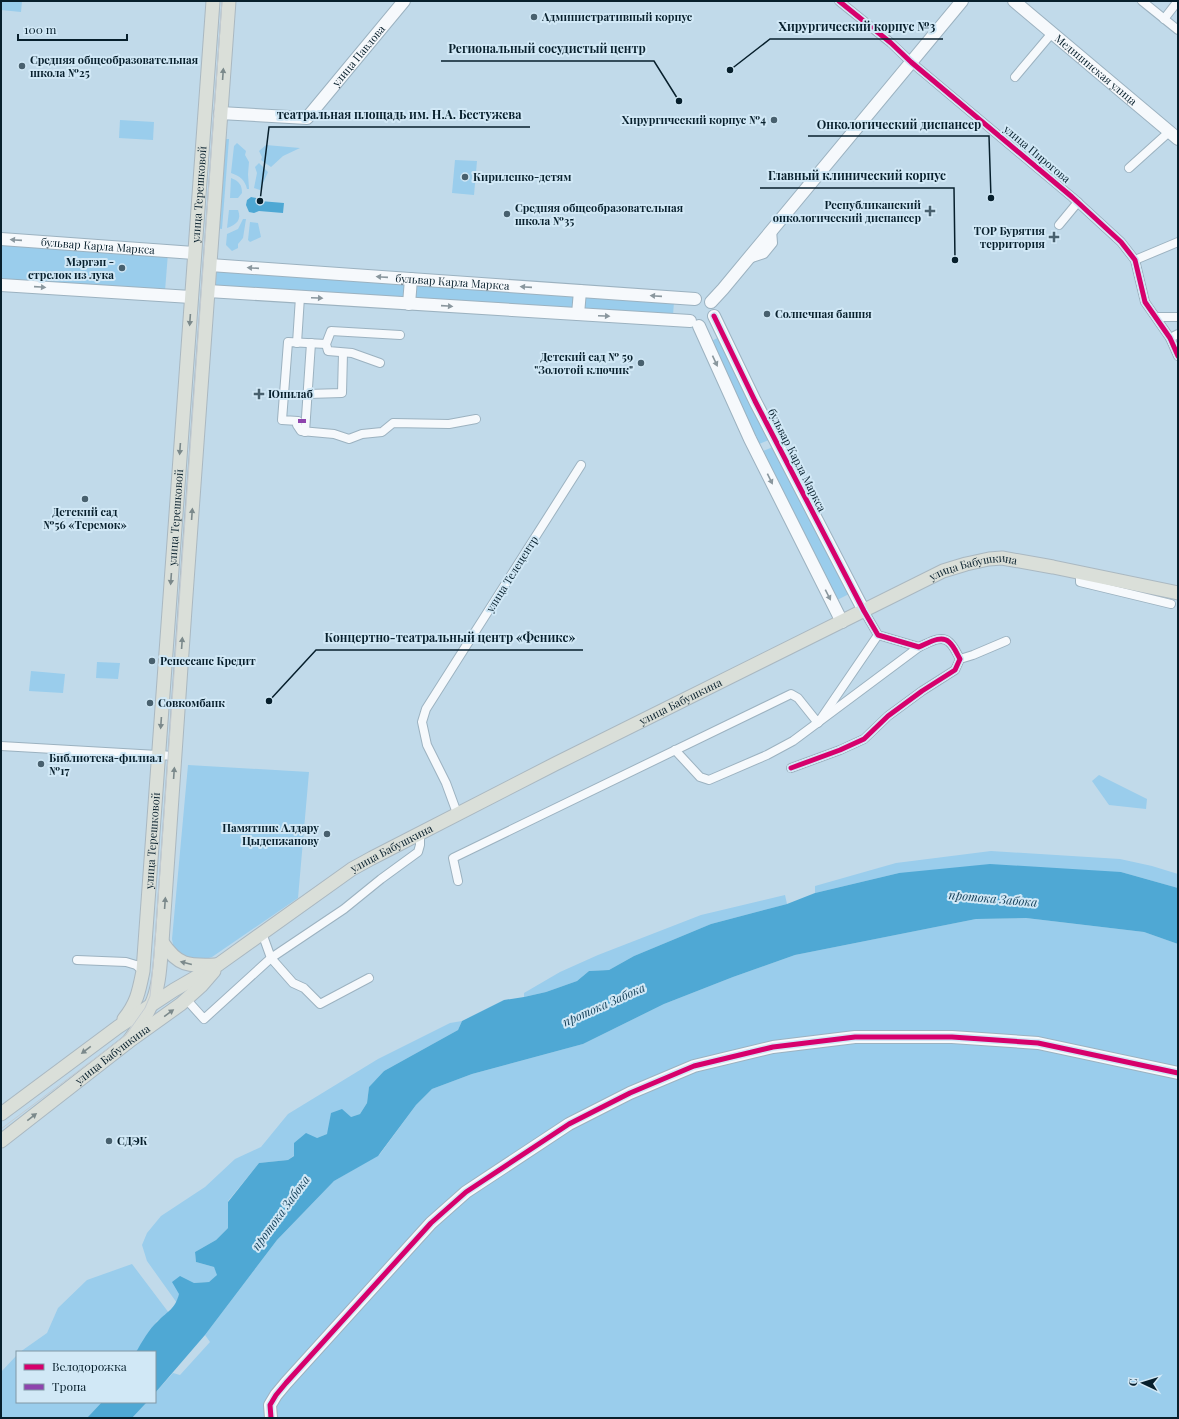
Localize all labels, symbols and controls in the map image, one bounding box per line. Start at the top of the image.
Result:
place label: Административный корпус [541,9,693,24]
marker: Административный корпус [529,12,539,22]
callout: Хирургический корпус №3 [770,15,943,39]
scale bar [18,16,127,42]
text: Хирургический корпус №3 [779,18,936,34]
text: 100 m [24,21,57,37]
street label: улица Павлова [328,21,388,90]
street label: Медицинская улица [1052,31,1141,109]
callout: Региональный сосудистый центр [441,37,654,61]
text: Региональный сосудистый центр [448,40,646,56]
place label: Средняя общеобразовательная школа №25 [30,52,199,80]
marker: Средняя общеобразовательная школа №25 [17,61,27,71]
one-way arrow [220,68,227,80]
callout: театральная площадь им. Н.А. Бестужева [269,103,530,127]
text: театральная площадь им. Н.А. Бестужева [277,106,522,122]
place label: Хирургический корпус №4 [622,112,766,127]
callout: Онкологический диспансер [808,112,989,136]
marker: Хирургический корпус №4 [769,115,779,125]
text: Онкологический диспансер [817,116,981,132]
street label: улица Пирогова [1000,121,1074,186]
street label: улица Терешковой [188,145,210,244]
callout: Главный клинический корпус [760,164,954,188]
text: Главный клинический корпус [768,167,946,183]
place label: Кириленко-детям [473,169,571,184]
marker: Кириленко-детям [460,172,470,182]
place label: Республиканский онкологический диспансер [773,197,921,225]
place label: Средняя общеобразовательная школа №35 [515,200,684,228]
marker: Республиканский онкологический диспансер [924,205,936,217]
marker: Средняя общеобразовательная школа №35 [502,209,512,219]
place label: ТОР Бурятия территория [974,223,1046,251]
marker: ТОР Бурятия территория [1048,231,1060,243]
street label: бульвар Карла Маркса [40,234,156,257]
one-way arrow [10,237,22,244]
place label: Мэргэн - стрелок из лука [28,254,114,282]
marker: Мэргэн - стрелок из лука [117,263,127,273]
one-way arrow [247,264,259,271]
street label: бульвар Карла Маркса [395,270,510,293]
one-way arrow [376,274,388,281]
one-way arrow [34,284,46,291]
one-way arrow [520,284,532,291]
one-way arrow [650,293,662,300]
one-way arrow [311,294,323,301]
one-way arrow [441,303,454,309]
place label: Солнечная башня [775,306,872,321]
marker: Солнечная башня [762,309,772,319]
one-way arrow [598,313,611,319]
one-way arrow [186,314,193,326]
place label: Детский сад № 59 "Золотой ключик" [534,349,633,377]
one-way arrow [712,356,718,367]
marker: Детский сад № 59 "Золотой ключик" [636,358,646,368]
place label: Юнилаб [268,386,313,401]
marker: Юнилаб [253,388,265,400]
street label: бульвар Карла Маркса [765,406,830,514]
one-way arrow [177,443,184,455]
street label: улица Терешковой [164,468,186,567]
one-way arrow [767,473,773,485]
marker: Детский сад №56 «Теремок» [80,494,90,504]
place label: Детский сад №56 «Теремок» [43,504,127,532]
one-way arrow [188,508,195,520]
street label: улица Телецентр [482,533,541,616]
street label: улица Бабушкина [926,550,1019,584]
one-way arrow [168,573,175,585]
one-way arrow [825,590,831,601]
callout: Концертно-театральный центр «Феникс» [316,626,583,650]
text: Концертно-театральный центр «Феникс» [325,629,576,645]
one-way arrow [179,637,186,649]
place label: Ренессанс Кредит [160,653,256,668]
marker: Ренессанс Кредит [147,656,157,666]
street label: улица Бабушкина [635,674,725,728]
place label: Совкомбанк [158,695,225,710]
marker: Совкомбанк [145,698,155,708]
one-way arrow [158,717,165,729]
place label: Библиотека-филиал №17 [49,750,162,778]
marker: Библиотека-филиал №17 [36,759,46,769]
one-way arrow [170,767,177,779]
street label: улица Терешковой [141,792,163,890]
place label: Памятник Алдару Цыденжапову [222,820,319,848]
street label: улица Бабушкина [347,820,435,876]
marker: Памятник Алдару Цыденжапову [322,829,332,839]
water label: протока Забока [948,886,1038,910]
one-way arrow [161,897,168,909]
one-way arrow [180,960,192,966]
water label: протока Забока [560,979,647,1029]
one-way arrow [164,1009,174,1017]
street label: улица Бабушкина [71,1020,153,1088]
one-way arrow [81,1046,92,1054]
one-way arrow [27,1113,37,1121]
place label: СДЭК [117,1133,148,1148]
marker: СДЭК [104,1136,114,1146]
water label: протока Забока [248,1172,313,1253]
legend [16,1351,156,1403]
text: Велодорожка [52,1358,127,1374]
north arrow [1123,1363,1163,1403]
text: Тропа [52,1378,86,1394]
text: С [1125,1378,1140,1387]

